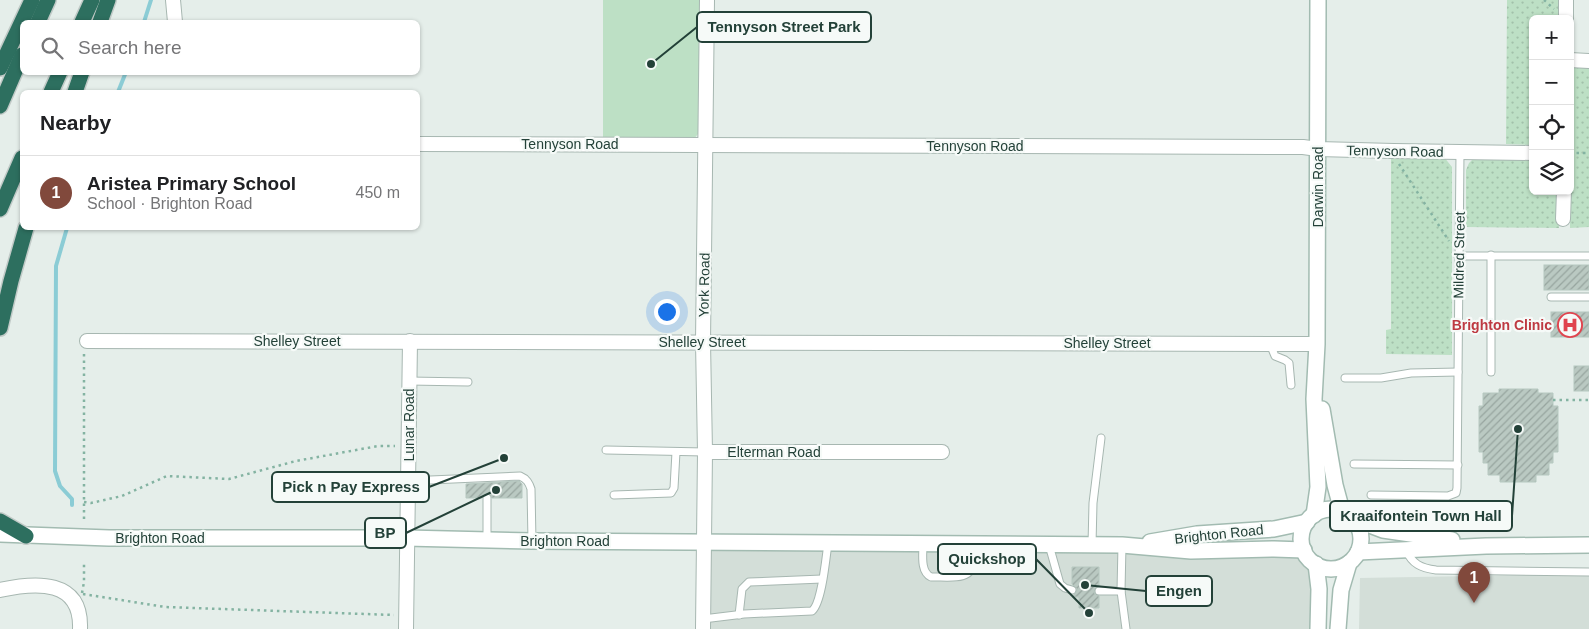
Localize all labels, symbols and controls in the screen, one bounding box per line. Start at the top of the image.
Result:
callout: Tennyson Street Park [697,12,871,42]
map controls [1529,15,1574,195]
button: + [1529,15,1574,60]
text: Tennyson Street Park [707,18,861,35]
search box [20,20,420,75]
icon: search [38,34,66,62]
text: Search here [78,37,182,58]
button: − [1529,60,1574,105]
button: locate [1529,105,1574,150]
text: Nearby [40,111,111,134]
street label: Tennyson Road [521,136,619,152]
street label: Tennyson Road [926,138,1024,154]
street label: Tennyson Road [1346,142,1444,160]
street label: Darwin Road [1310,147,1326,227]
button: layers [1529,150,1574,195]
text: Aristea Primary School [87,173,296,194]
text: 1 [52,184,60,201]
text: 450 m [356,184,400,201]
text: School · Brighton Road [87,195,252,212]
street label: Mildred Street [1450,211,1468,299]
street label: York Road [695,252,713,318]
your location [654,299,680,325]
hospital icon: Brighton Clinic [1557,312,1583,338]
place label: Brighton Clinic [1452,317,1552,333]
street label: Shelley Street [253,333,341,349]
street label: Shelley Street [658,334,746,350]
street label: Shelley Street [1063,335,1151,351]
street label: Lunar Road [401,388,417,462]
street label: Elterman Road [727,444,821,460]
callout: Pick n Pay Express [272,472,429,502]
text: Pick n Pay Express [282,478,420,495]
callout: Kraaifontein Town Hall [1330,501,1512,531]
text: Kraaifontein Town Hall [1340,507,1502,524]
callout: BP [365,518,406,548]
street label: Brighton Road [1174,521,1264,547]
text: BP [375,524,395,541]
street label: Brighton Road [115,530,205,546]
street label: Brighton Road [520,533,610,549]
callout: Quickshop [938,544,1036,574]
text: Quickshop [948,550,1026,567]
pin: 1 [1458,562,1490,603]
callout: Engen [1146,576,1212,606]
text: Engen [1156,582,1202,599]

